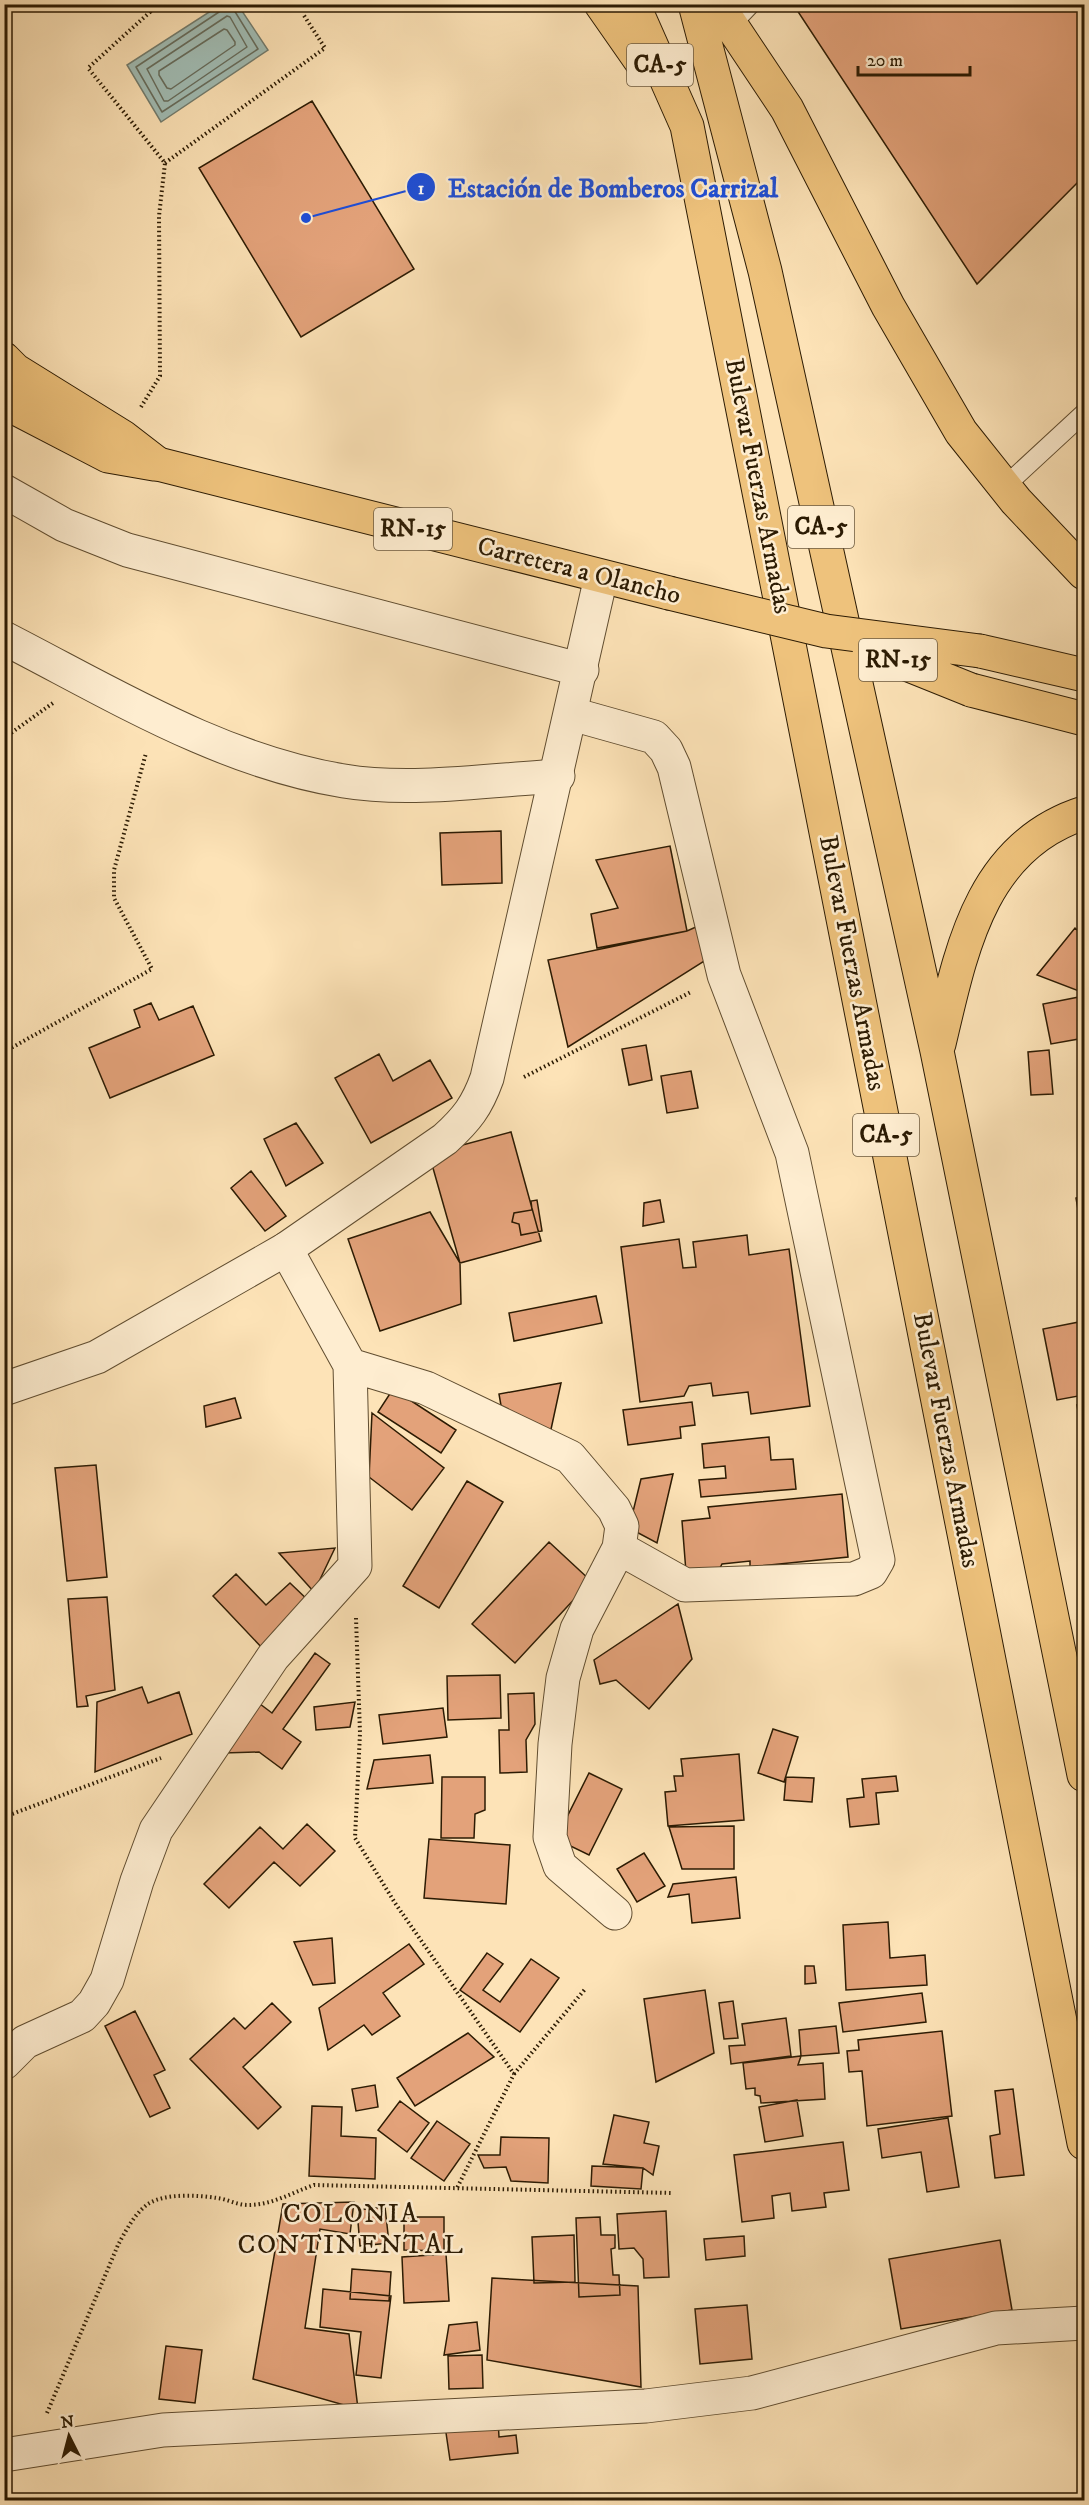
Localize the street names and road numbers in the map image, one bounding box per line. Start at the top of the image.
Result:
road number: CA-5 [627,44,693,86]
street label: Bulevar Fuerzas Armadas [717,355,799,617]
road number: CA-5 [788,506,854,548]
road number: RN-15 [374,508,452,550]
street label: Carretera a Olancho [474,530,684,612]
road number: RN-15 [859,639,937,681]
street label: Bulevar Fuerzas Armadas [811,832,893,1094]
road number: CA-5 [853,1114,919,1156]
street label: Bulevar Fuerzas Armadas [905,1309,987,1571]

